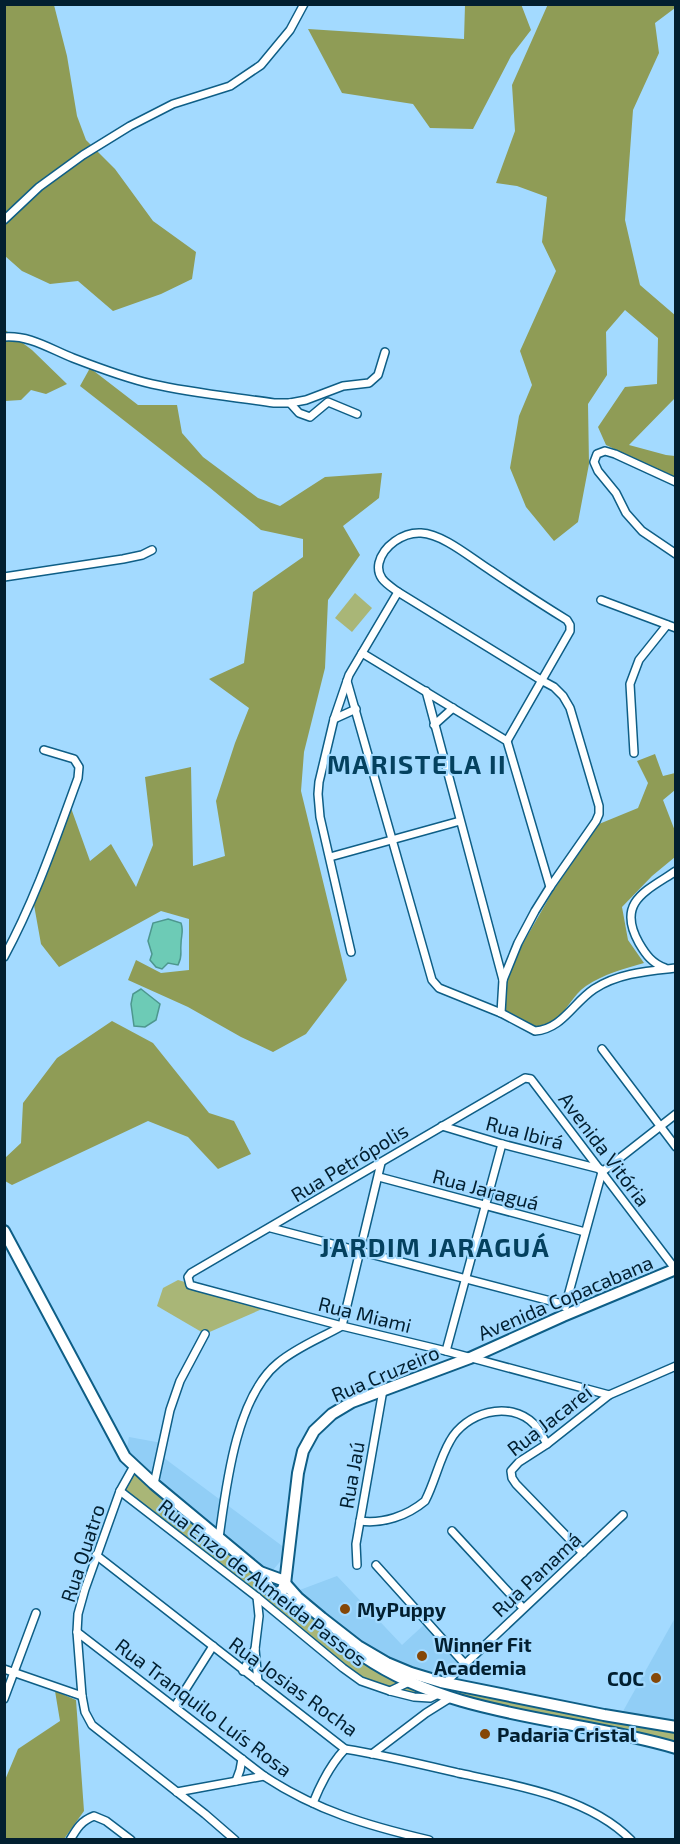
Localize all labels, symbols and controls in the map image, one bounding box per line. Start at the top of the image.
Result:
district label: MARISTELA II [327,748,507,779]
street label: Avenida Vitória [554,1087,656,1211]
street label: Rua Ibirá [483,1110,567,1154]
street label: Rua Petrópolis [286,1118,412,1206]
street label: Rua Jaraguá [430,1163,542,1215]
district label: JARDIM JARAGUÁ [320,1231,550,1262]
street label: Avenida Copacabana [474,1249,656,1345]
street label: Rua Miami [316,1291,414,1337]
street label: Rua Cruzeiro [327,1339,443,1407]
street label: Rua Jacareí [502,1379,597,1460]
street label: Rua Jaú [333,1439,369,1511]
street label: Rua Enzo de Almeida Passos [154,1493,372,1671]
street label: Rua Quatro [55,1501,109,1605]
street label: Rua Panamá [486,1527,586,1621]
place label: MyPuppy [357,1597,447,1622]
marker: MyPuppy [338,1602,352,1616]
street label: Rua Josias Rocha [225,1631,363,1741]
place label: Winner Fit Academia [434,1632,532,1679]
street label: Rua Tranquilo Luís Rosa [111,1633,297,1781]
marker: Winner Fit Academia [415,1649,429,1663]
place label: COC [607,1666,644,1690]
marker: COC [649,1671,663,1685]
place label: Padaria Cristal [497,1722,637,1746]
marker: Padaria Cristal [478,1727,492,1741]

